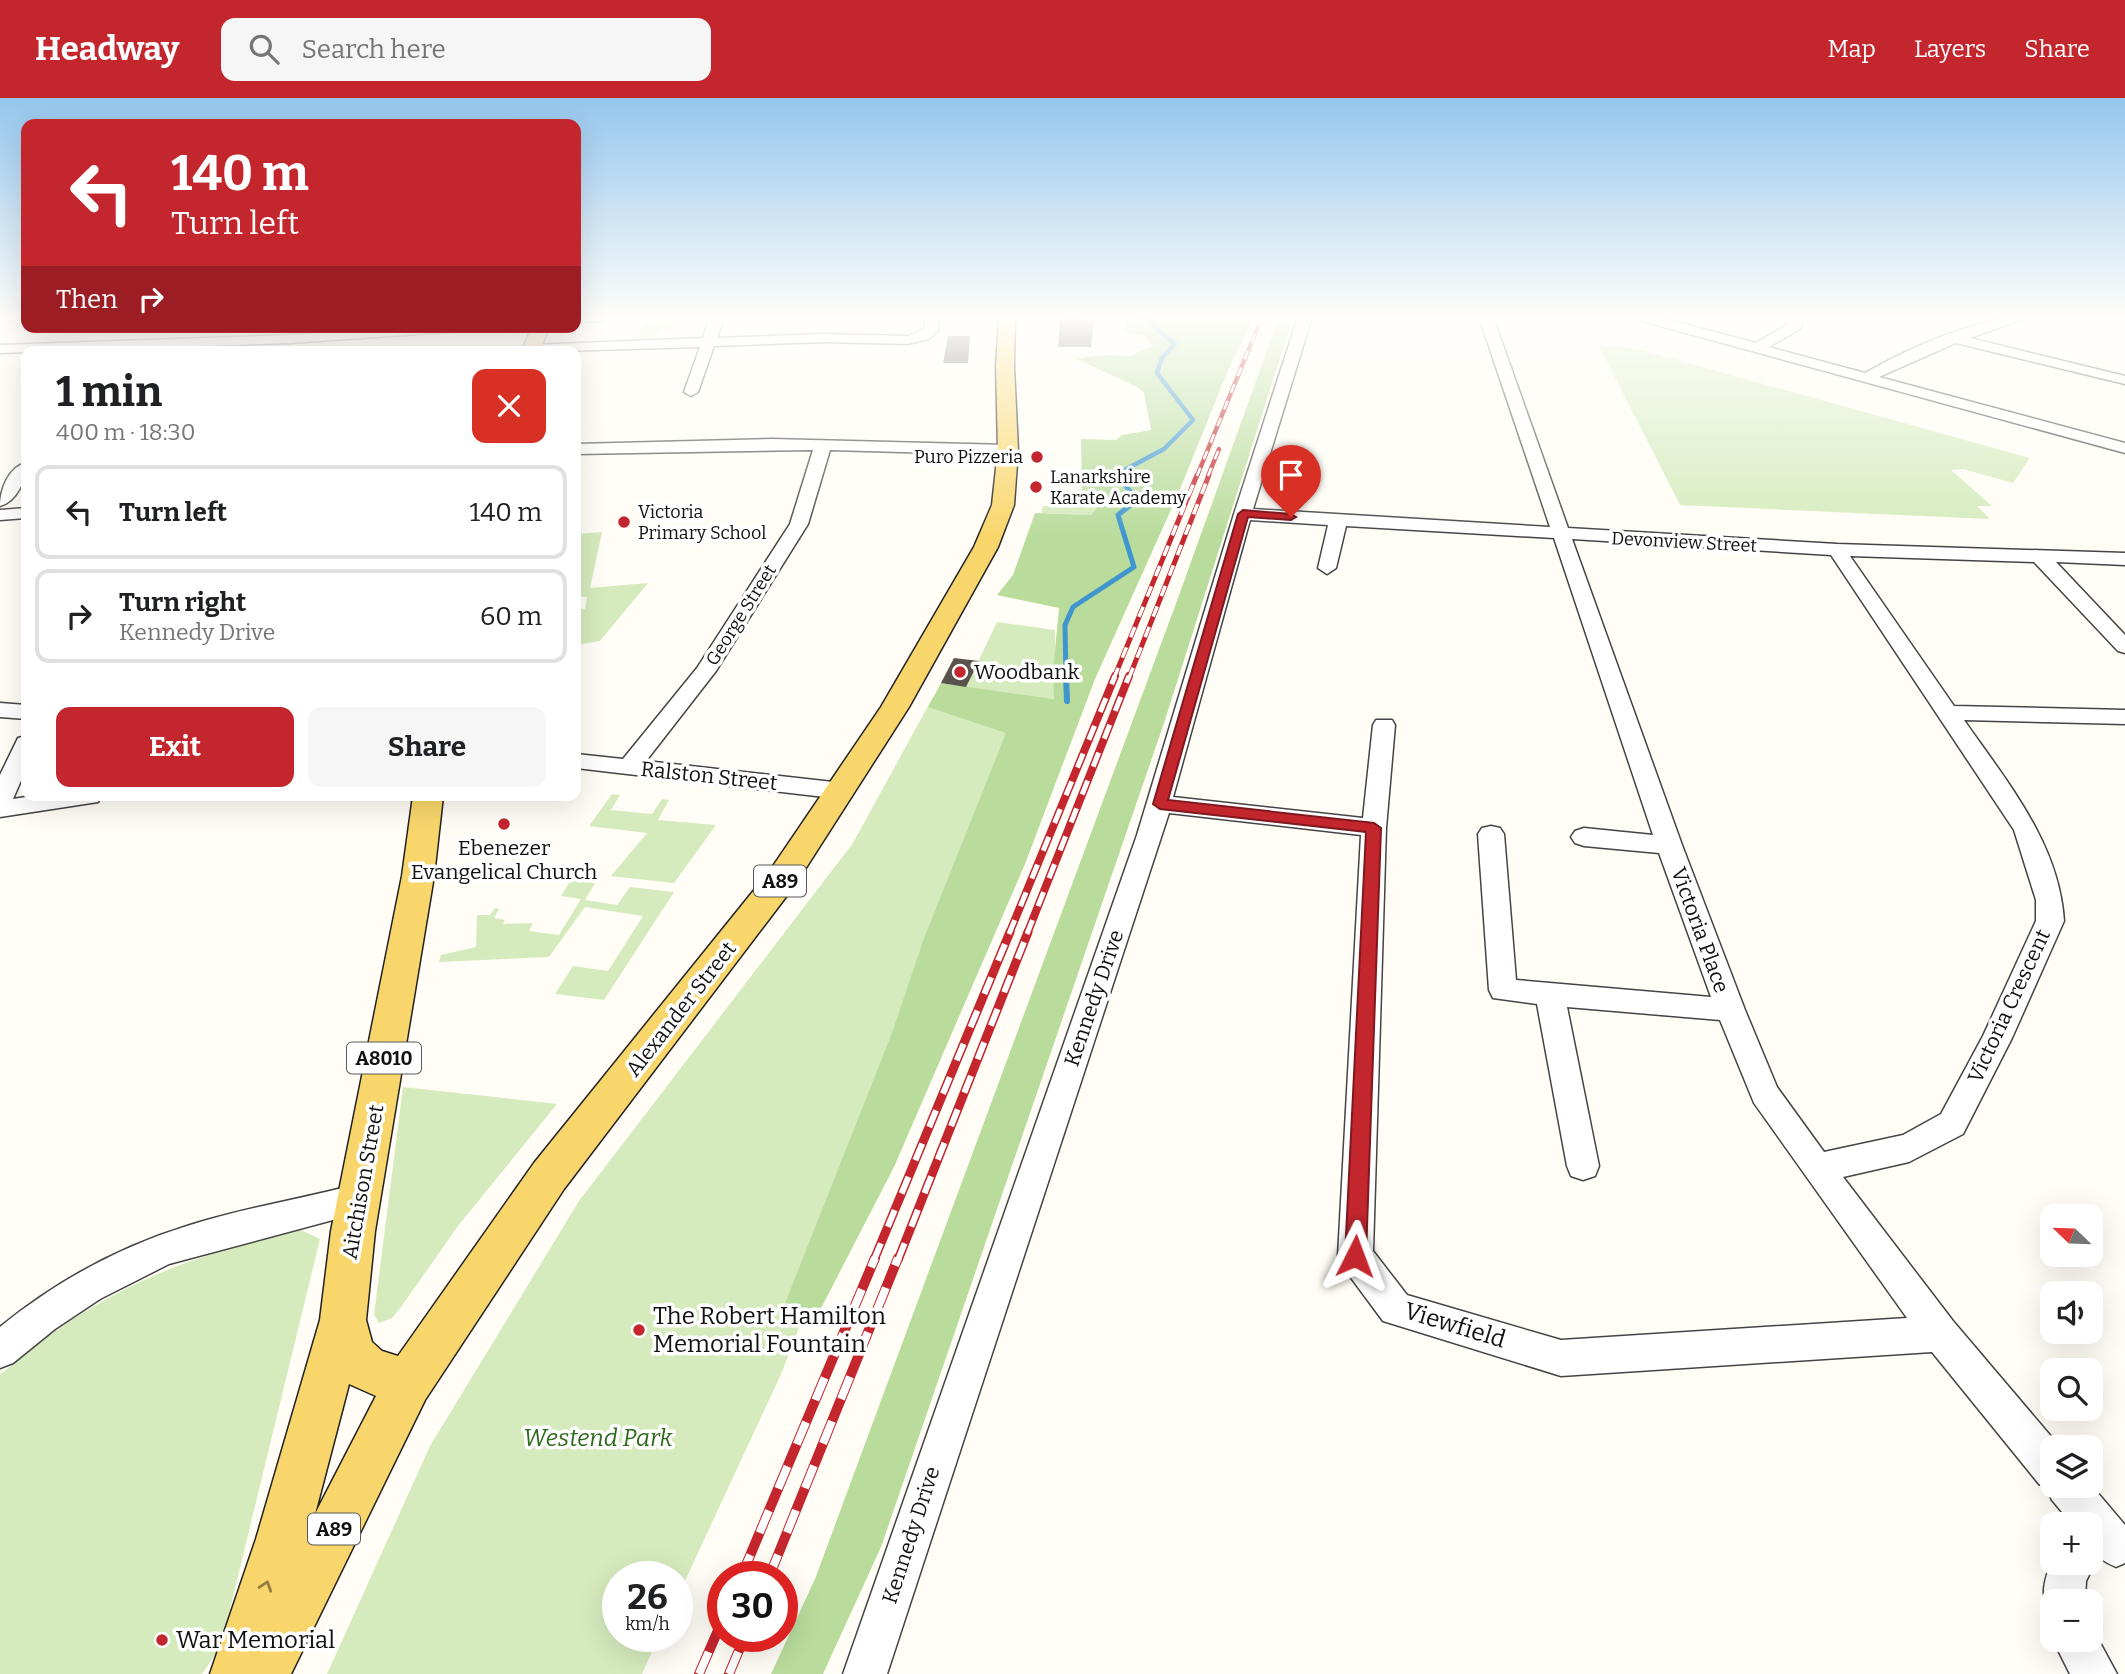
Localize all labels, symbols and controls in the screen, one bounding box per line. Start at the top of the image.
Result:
search box [221,18,711,81]
text: Headway [35,29,179,69]
icon: search [245,30,283,68]
text: Search here [301,34,446,65]
text: Map [1828,35,1876,63]
text: Layers [1914,35,1986,63]
text: Share [2024,35,2090,63]
text: 140 m [171,144,309,203]
icon: left [56,147,147,238]
text: Turn left [171,204,299,242]
icon: right [132,280,170,318]
text: Then [56,284,118,315]
text: 1 min [56,367,162,417]
button: close [472,369,546,443]
text: 400 m · 18:30 [56,418,195,446]
pin [1261,445,1321,517]
place label: Puro Pizzeria [914,446,1023,468]
marker: Puro Pizzeria [1029,449,1045,465]
icon: arrive [1272,456,1310,494]
place label: Lanarkshire Karate Academy [1050,466,1187,509]
marker: Lanarkshire Karate Academy [1028,479,1044,495]
icon: left [60,493,98,531]
text: Turn left [119,497,227,528]
text: 140 m [470,497,542,528]
place label: Victoria Primary School [638,501,767,544]
marker: Victoria Primary School [616,514,632,530]
street label: Devonview Street [1611,527,1758,557]
street label: George Street [701,560,781,670]
text: Turn right [119,587,246,618]
icon: right [60,597,98,635]
text: 60 m [480,601,542,632]
text: Kennedy Drive [119,618,275,646]
place label: Woodbank [974,659,1080,685]
marker: Woodbank [952,664,968,680]
button: Exit [56,707,294,787]
button: Share [308,707,546,787]
street label: Ralston Street [639,756,779,796]
marker: Ebenezer Evangelical Church [496,816,512,832]
place label: Ebenezer Evangelical Church [411,835,597,885]
street label: Victoria Place [1665,864,1735,996]
road number: A89 [754,866,806,896]
street label: Victoria Crescent [1962,925,2056,1087]
street label: Kennedy Drive [1058,926,1130,1070]
street label: Alexander Street [620,936,742,1082]
road number: A8010 [347,1042,421,1074]
street label: Aitchison Street [337,1102,389,1261]
north arrow [2040,1204,2104,1267]
map controls [2040,1204,2103,1652]
position arrow [1318,1219,1392,1293]
button: sound [2040,1281,2103,1344]
street label: Viewfield [1401,1296,1509,1354]
place label: The Robert Hamilton Memorial Fountain [653,1302,886,1358]
marker: The Robert Hamilton Memorial Fountain [631,1322,647,1338]
button: search [2040,1358,2103,1421]
park label: Westend Park [523,1424,674,1452]
button: layers [2040,1435,2103,1498]
street label: Kennedy Drive [877,1463,945,1607]
button: + [2040,1512,2103,1575]
road number: A89 [308,1513,360,1544]
speed limit sign: 30 [707,1561,798,1652]
text: 26 [627,1576,668,1618]
one-way arrow [258,1580,273,1592]
button: − [2040,1589,2103,1652]
text: km/h [625,1613,670,1635]
place label: War Memorial [176,1626,335,1654]
marker: War Memorial [154,1632,170,1648]

